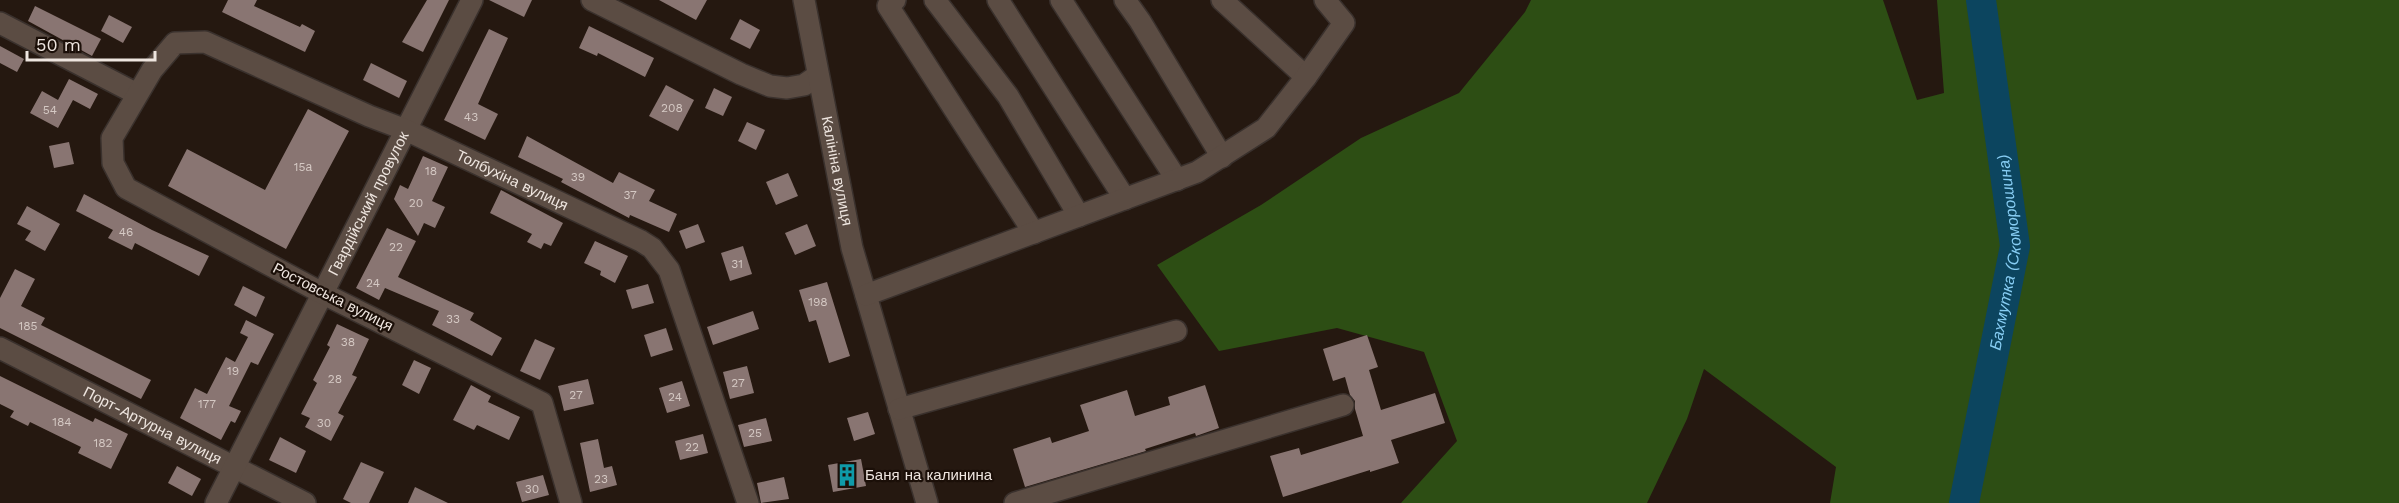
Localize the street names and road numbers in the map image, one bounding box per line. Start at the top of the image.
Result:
street label: Калініна вулиця [818,114,856,227]
street label: Гвардійський провулок [324,128,413,279]
street label: Толбухіна вулиця [453,146,571,214]
street label: Ростовська вулиця [270,259,396,335]
street label: Порт-Артурна вулиця [80,383,225,468]

